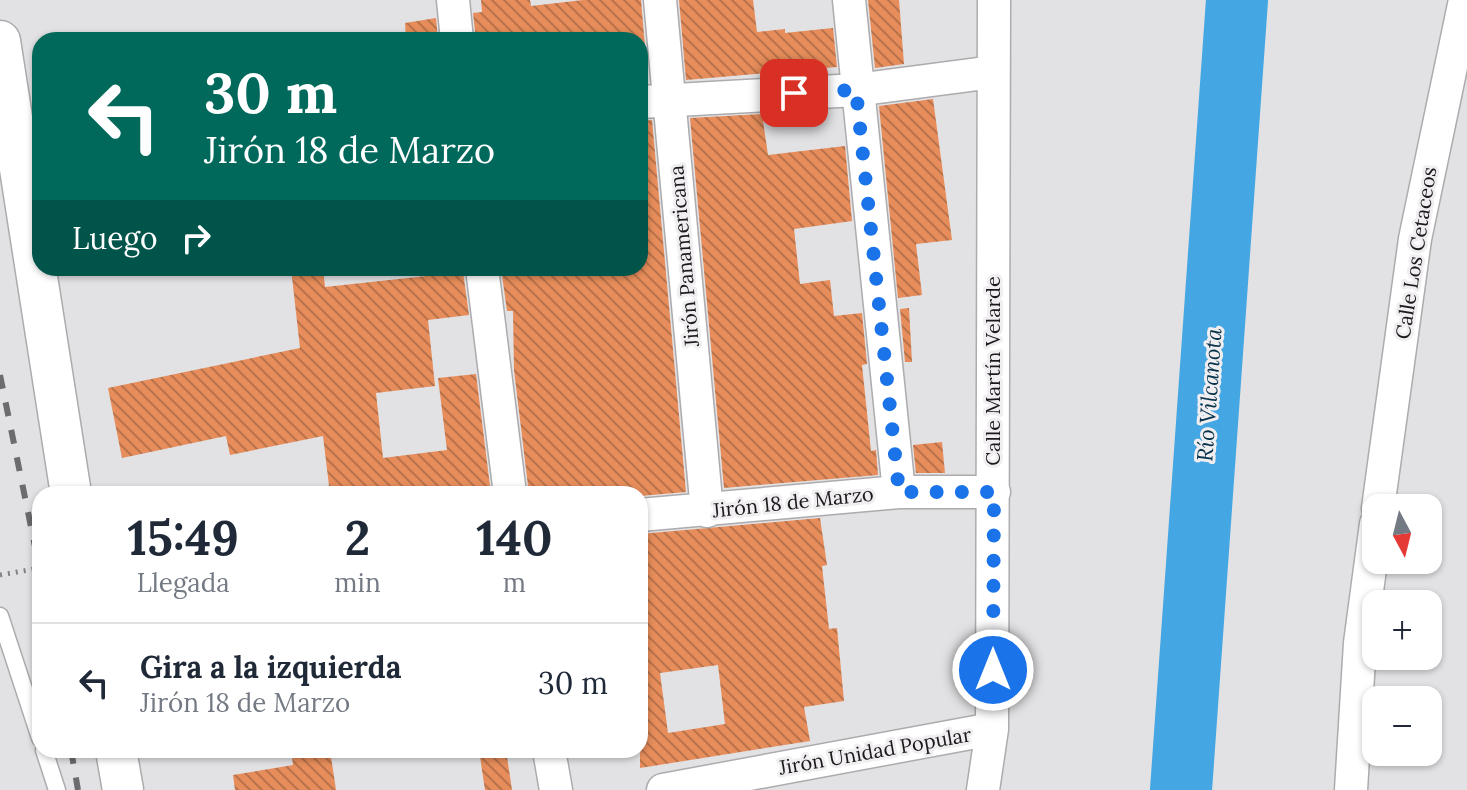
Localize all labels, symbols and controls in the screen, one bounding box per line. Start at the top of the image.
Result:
text: 30 m [204,57,337,128]
pin [760,59,828,127]
icon: left [72,64,176,168]
icon: arrive [772,71,816,115]
text: Jirón 18 de Marzo [204,127,495,173]
street label: Jirón Panamericana [663,164,704,349]
street label: Calle Los Cetaceos [1390,165,1441,341]
icon: right [174,216,218,260]
text: Luego [72,219,158,257]
street label: Calle Martín Velarde [980,276,1005,466]
water label: Río Vilcanota [1190,327,1228,463]
street label: Jirón 18 de Marzo [710,481,875,522]
north arrow [1362,494,1442,574]
map controls [1362,494,1442,766]
text: 15:49 [128,507,239,568]
text: 2 [345,507,370,568]
text: 140 [476,507,552,568]
text: Llegada [137,566,230,599]
text: min [334,566,381,599]
text: m [503,566,526,599]
button: + [1362,590,1442,670]
position arrow [951,628,1035,712]
text: Gira a la izquierda [140,648,401,686]
icon: left [72,661,116,705]
text: 30 m [538,664,608,702]
text: Jirón 18 de Marzo [140,686,350,719]
button: − [1362,686,1442,766]
street label: Jirón Unidad Popular [776,721,973,780]

